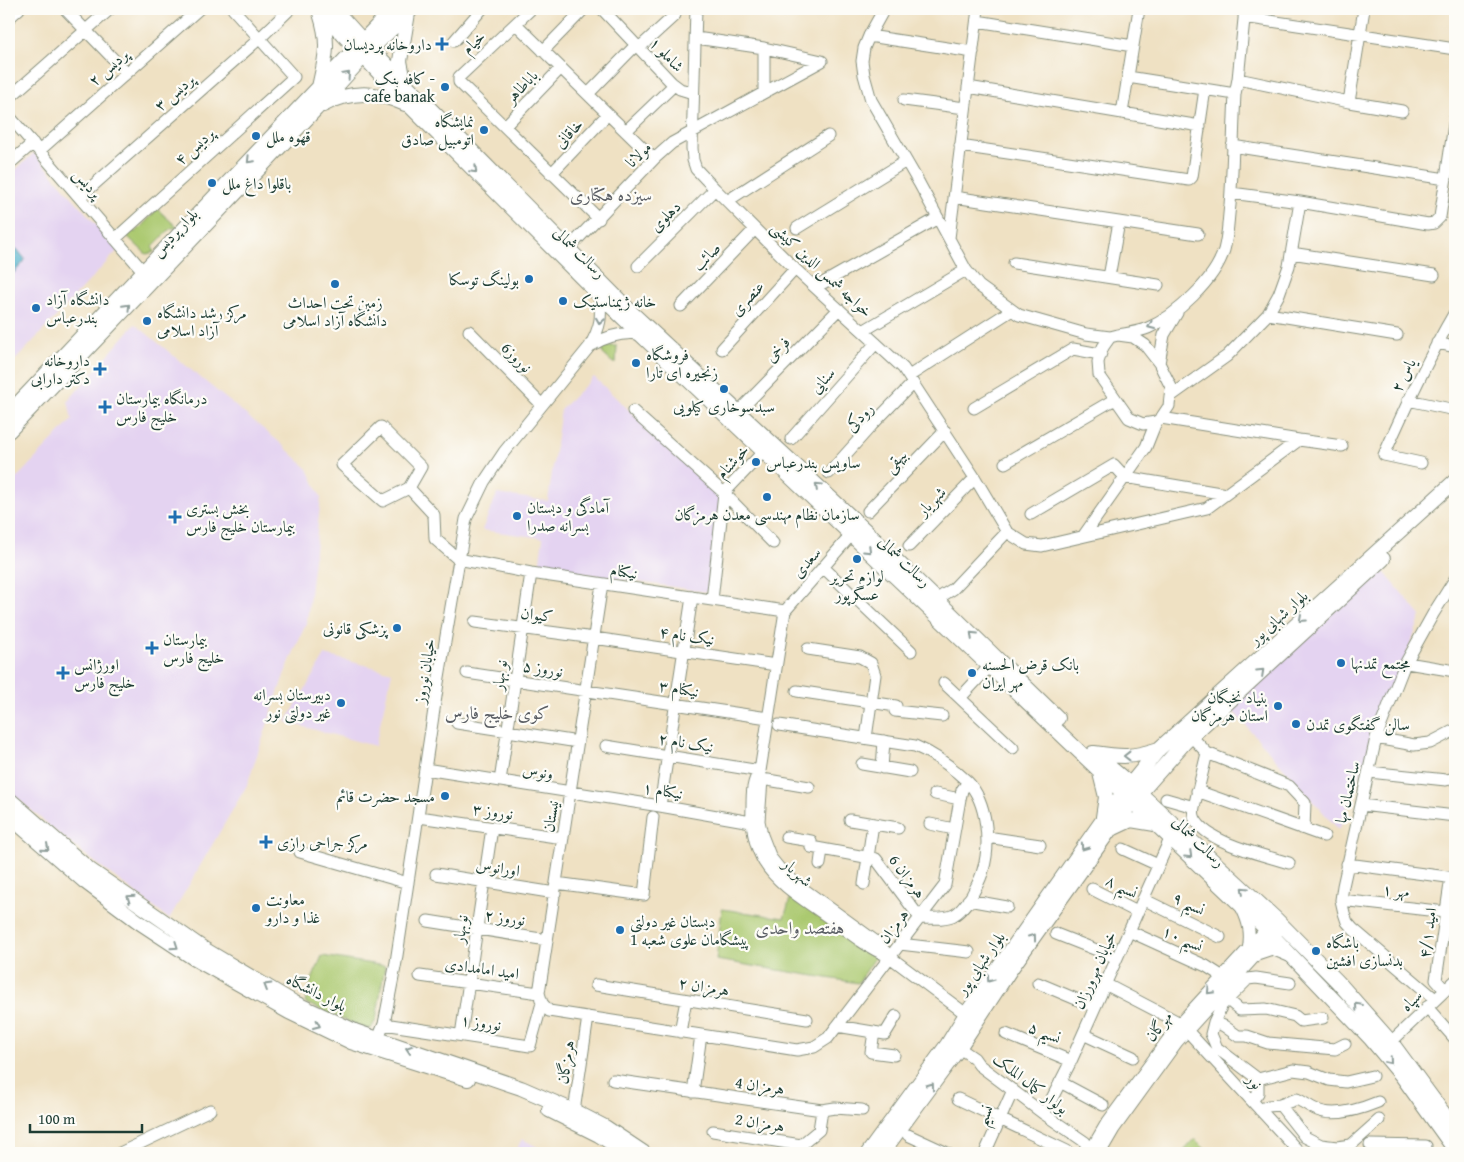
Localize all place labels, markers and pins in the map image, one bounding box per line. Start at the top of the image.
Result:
place label: داروخانه پردیسان [344,32,432,56]
marker: داروخانه پردیسان [436,38,448,50]
place label: کافه بنک - cafe banak [364,66,436,108]
marker: کافه بنک - cafe banak [439,81,451,93]
place label: نمایشگاه اتومبیل صادق [401,109,474,151]
place label: قهوه ملل [266,124,311,148]
marker: نمایشگاه اتومبیل صادق [478,124,490,136]
marker: قهوه ملل [250,130,262,142]
place label: باقلوا داغ ملل [222,171,291,197]
marker: باقلوا داغ ملل [206,177,218,189]
place label: بولینگ توسکا [449,267,519,291]
marker: بولینگ توسکا [523,273,535,285]
marker: زمین تحت احداث دانشگاه آزاد اسلامی [329,278,341,290]
place label: دانشگاه آزاد بندرعباس [46,287,109,329]
place label: خانه ژیمناستیک [573,289,656,313]
place label: زمین تحت احداث دانشگاه آزاد اسلامی [283,290,387,332]
marker: خانه ژیمناستیک [557,295,569,307]
place label: مرکز رشد دانشگاه آزاد اسلامی [157,300,247,342]
marker: دانشگاه آزاد بندرعباس [30,302,42,314]
marker: مرکز رشد دانشگاه آزاد اسلامی [141,315,153,327]
place label: فروشگاه زنجیره ای تارا [646,342,718,384]
place label: داروخانه دکتر دارابی [31,348,90,390]
marker: فروشگاه زنجیره ای تارا [630,357,642,369]
marker: داروخانه دکتر دارابی [94,363,106,375]
marker: سبدسوخاری کیلویی [718,383,730,395]
place label: درمانگاه بیمارستان خلیج فارس [116,386,208,431]
place label: سبدسوخاری کیلویی [673,394,775,418]
marker: درمانگاه بیمارستان خلیج فارس [98,400,112,414]
place label: ساویس بندرعباس [766,450,861,474]
marker: ساویس بندرعباس [750,456,762,468]
marker: سازمان نظام مهندسی معدن هرمزگان [761,491,773,503]
place label: آمادگی و دبستان بسرانه صدرا [527,495,610,537]
place label: بخش بستری بیمارستان خلیج فارس [186,496,295,541]
place label: سازمان نظام مهندسی معدن هرمزگان [674,502,860,529]
marker: بخش بستری بیمارستان خلیج فارس [168,510,182,524]
marker: آمادگی و دبستان بسرانه صدرا [511,510,523,522]
marker: لوازم تحریر عسگرپور [851,553,863,565]
place label: لوازم تحریر عسگرپور [828,564,884,606]
place label: پزشکی قانونی [323,616,389,640]
marker: پزشکی قانونی [391,622,403,634]
place label: بیمارستان خلیج فارس [163,627,224,672]
marker: بیمارستان خلیج فارس [145,641,159,655]
place label: مجتمع تمدنها [1351,651,1410,679]
place label: اورژانس خلیج فارس [74,652,135,697]
place label: بانک قرض الحسنه مهر ایران [982,652,1079,694]
marker: مجتمع تمدنها [1335,657,1347,669]
marker: اورژانس خلیج فارس [56,666,70,680]
marker: بانک قرض الحسنه مهر ایران [966,667,978,679]
place label: دبیرستان بسرانه غیر دولتی نور [253,682,331,724]
place label: بنیاد نخبگان استان هرمزگان [1191,685,1268,727]
marker: دبیرستان بسرانه غیر دولتی نور [335,697,347,709]
marker: بنیاد نخبگان استان هرمزگان [1272,700,1284,712]
place label: سالن گفتگوی تمدن [1306,712,1410,736]
marker: سالن گفتگوی تمدن [1290,718,1302,730]
place label: مسجد حضرت قائم [336,784,435,811]
marker: مسجد حضرت قائم [439,790,451,802]
place label: مرکز جراحی رازی [277,830,368,854]
marker: مرکز جراحی رازی [259,835,273,849]
place label: معاونت غذا و دارو [264,887,320,929]
marker: معاونت غذا و دارو [250,902,262,914]
place label: دبستان غیر دولتی پیشگامان علوی شعبه 1 [630,909,749,951]
marker: دبستان غیر دولتی پیشگامان علوی شعبه 1 [614,924,626,936]
place label: باشگاه بدنسازی افشین [1326,930,1403,972]
marker: باشگاه بدنسازی افشین [1310,945,1322,957]

